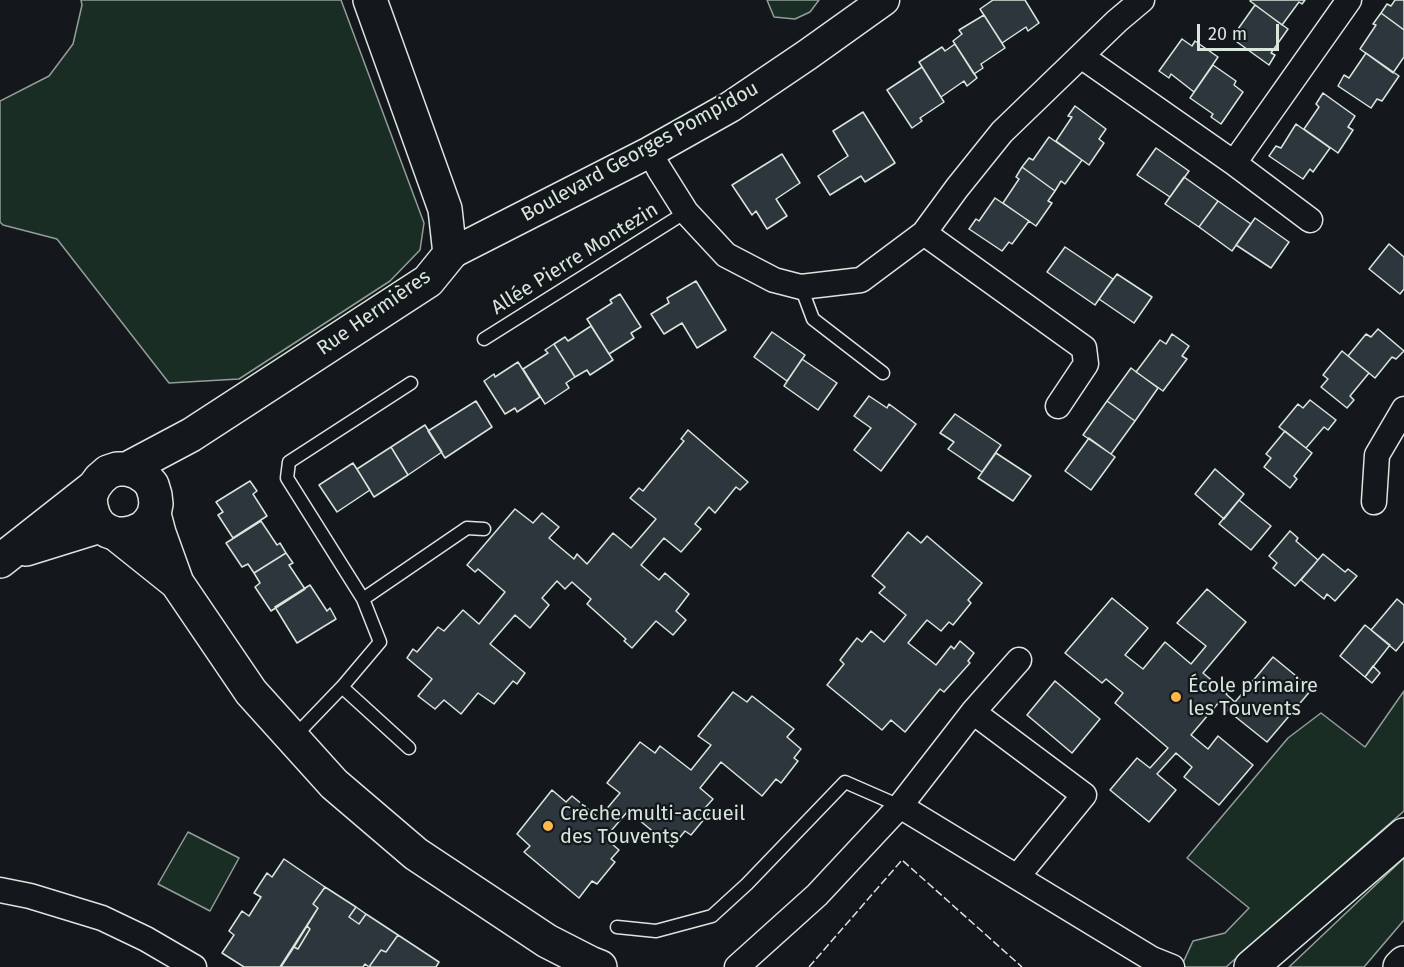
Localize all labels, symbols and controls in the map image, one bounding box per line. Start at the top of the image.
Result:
scale bar [1200,12,1282,50]
text: 20 m [1208,23,1247,45]
street label: Boulevard Georges Pompidou [517,77,763,227]
street label: Allée Pierre Montezin [487,198,663,320]
street label: Rue Hermières [313,265,435,361]
place label: École primaire les Touvents [1188,674,1318,721]
marker: École primaire les Touvents [1169,690,1183,704]
place label: Crèche multi-accueil des Touvents [560,802,745,849]
marker: Crèche multi-accueil des Touvents [541,819,555,833]

